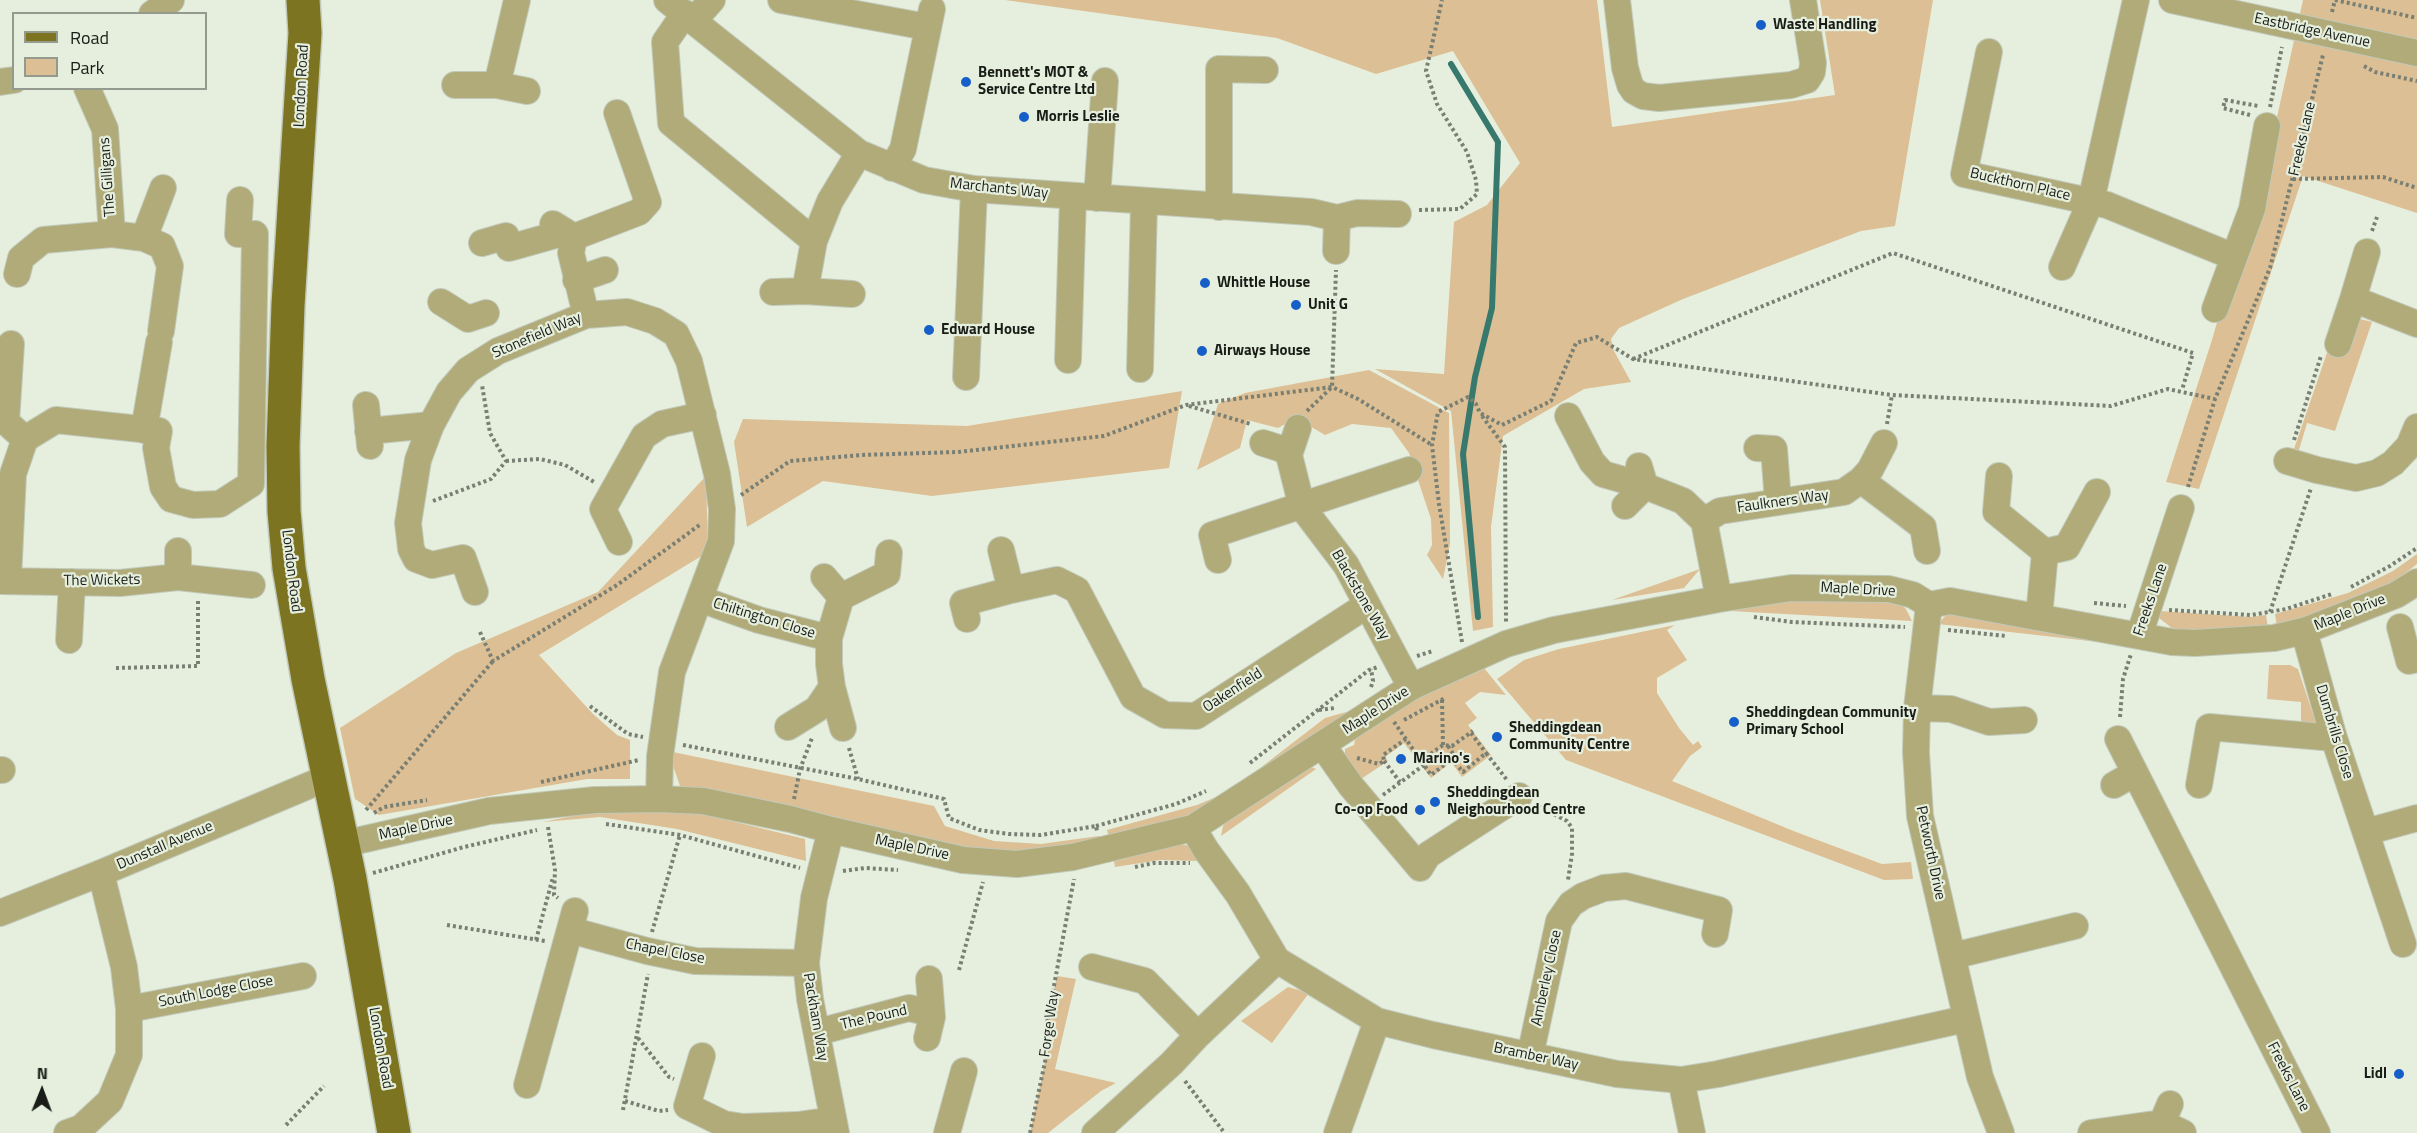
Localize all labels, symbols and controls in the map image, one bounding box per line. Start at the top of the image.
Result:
street label: Eastbridge Avenue [2252,10,2372,52]
legend [12,12,207,90]
place label: Waste Handling [1773,16,1876,34]
marker: Waste Handling [1754,18,1768,32]
text: Road [70,24,109,51]
street label: London Road [291,44,313,128]
text: Park [70,54,104,81]
place label: Bennett's MOT & Service Centre Ltd [978,64,1095,99]
marker: Bennett's MOT & Service Centre Ltd [959,75,973,89]
street label: Freeks Lane [2286,100,2320,178]
place label: Morris Leslie [1036,108,1120,126]
marker: Morris Leslie [1017,110,1031,124]
street label: The Gilligans [96,137,120,217]
street label: Buckthorn Place [1968,165,2072,205]
street label: Marchants Way [949,175,1049,203]
place label: Whittle House [1217,274,1310,292]
marker: Whittle House [1198,276,1212,290]
place label: Unit G [1308,296,1348,314]
marker: Unit G [1289,298,1303,312]
street label: Stonefield Way [490,309,584,363]
place label: Edward House [941,321,1035,339]
marker: Edward House [922,323,936,337]
place label: Airways House [1214,342,1310,360]
marker: Airways House [1195,344,1209,358]
street label: Faulkners Way [1736,487,1830,517]
street label: London Road [277,529,305,613]
street label: Blackstone Way [1327,547,1393,643]
street label: Freeks Lane [2130,561,2172,639]
street label: The Wickets [64,571,140,591]
street label: Maple Drive [1820,579,1896,601]
street label: Maple Drive [2312,591,2388,635]
street label: Chiltington Close [711,595,817,643]
street label: Oakenfield [1200,665,1266,717]
street label: Maple Drive [1340,683,1412,739]
street label: Dumbrills Close [2311,683,2357,781]
place label: Sheddingdean Community Primary School [1746,704,1916,739]
marker: Sheddingdean Community Primary School [1727,715,1741,729]
place label: Sheddingdean Community Centre [1509,719,1630,754]
marker: Sheddingdean Community Centre [1490,730,1504,744]
place label: Marino's [1413,750,1470,768]
marker: Marino's [1394,752,1408,766]
place label: Sheddingdean Neighourhood Centre [1447,784,1585,819]
marker: Sheddingdean Neighourhood Centre [1428,795,1442,809]
place label: Co-op Food [1335,801,1408,819]
marker: Co-op Food [1413,803,1427,817]
street label: Petworth Drive [1911,804,1949,902]
street label: Maple Drive [377,811,455,845]
street label: Dunstall Avenue [114,818,216,874]
street label: Maple Drive [873,831,951,865]
street label: Amberley Close [1528,928,1566,1028]
street label: Chapel Close [624,936,706,968]
street label: South Lodge Close [157,972,275,1012]
street label: Packham Way [798,972,832,1062]
street label: Forge Way [1036,990,1064,1058]
street label: The Pound [839,1002,909,1034]
street label: London Road [364,1006,396,1090]
street label: Bramber Way [1492,1039,1580,1075]
street label: Freeks Lane [2263,1039,2313,1115]
north arrow [12,1061,72,1121]
text: N [37,1061,48,1085]
place label: Lidl [2364,1065,2387,1083]
marker: Lidl [2392,1067,2406,1081]

